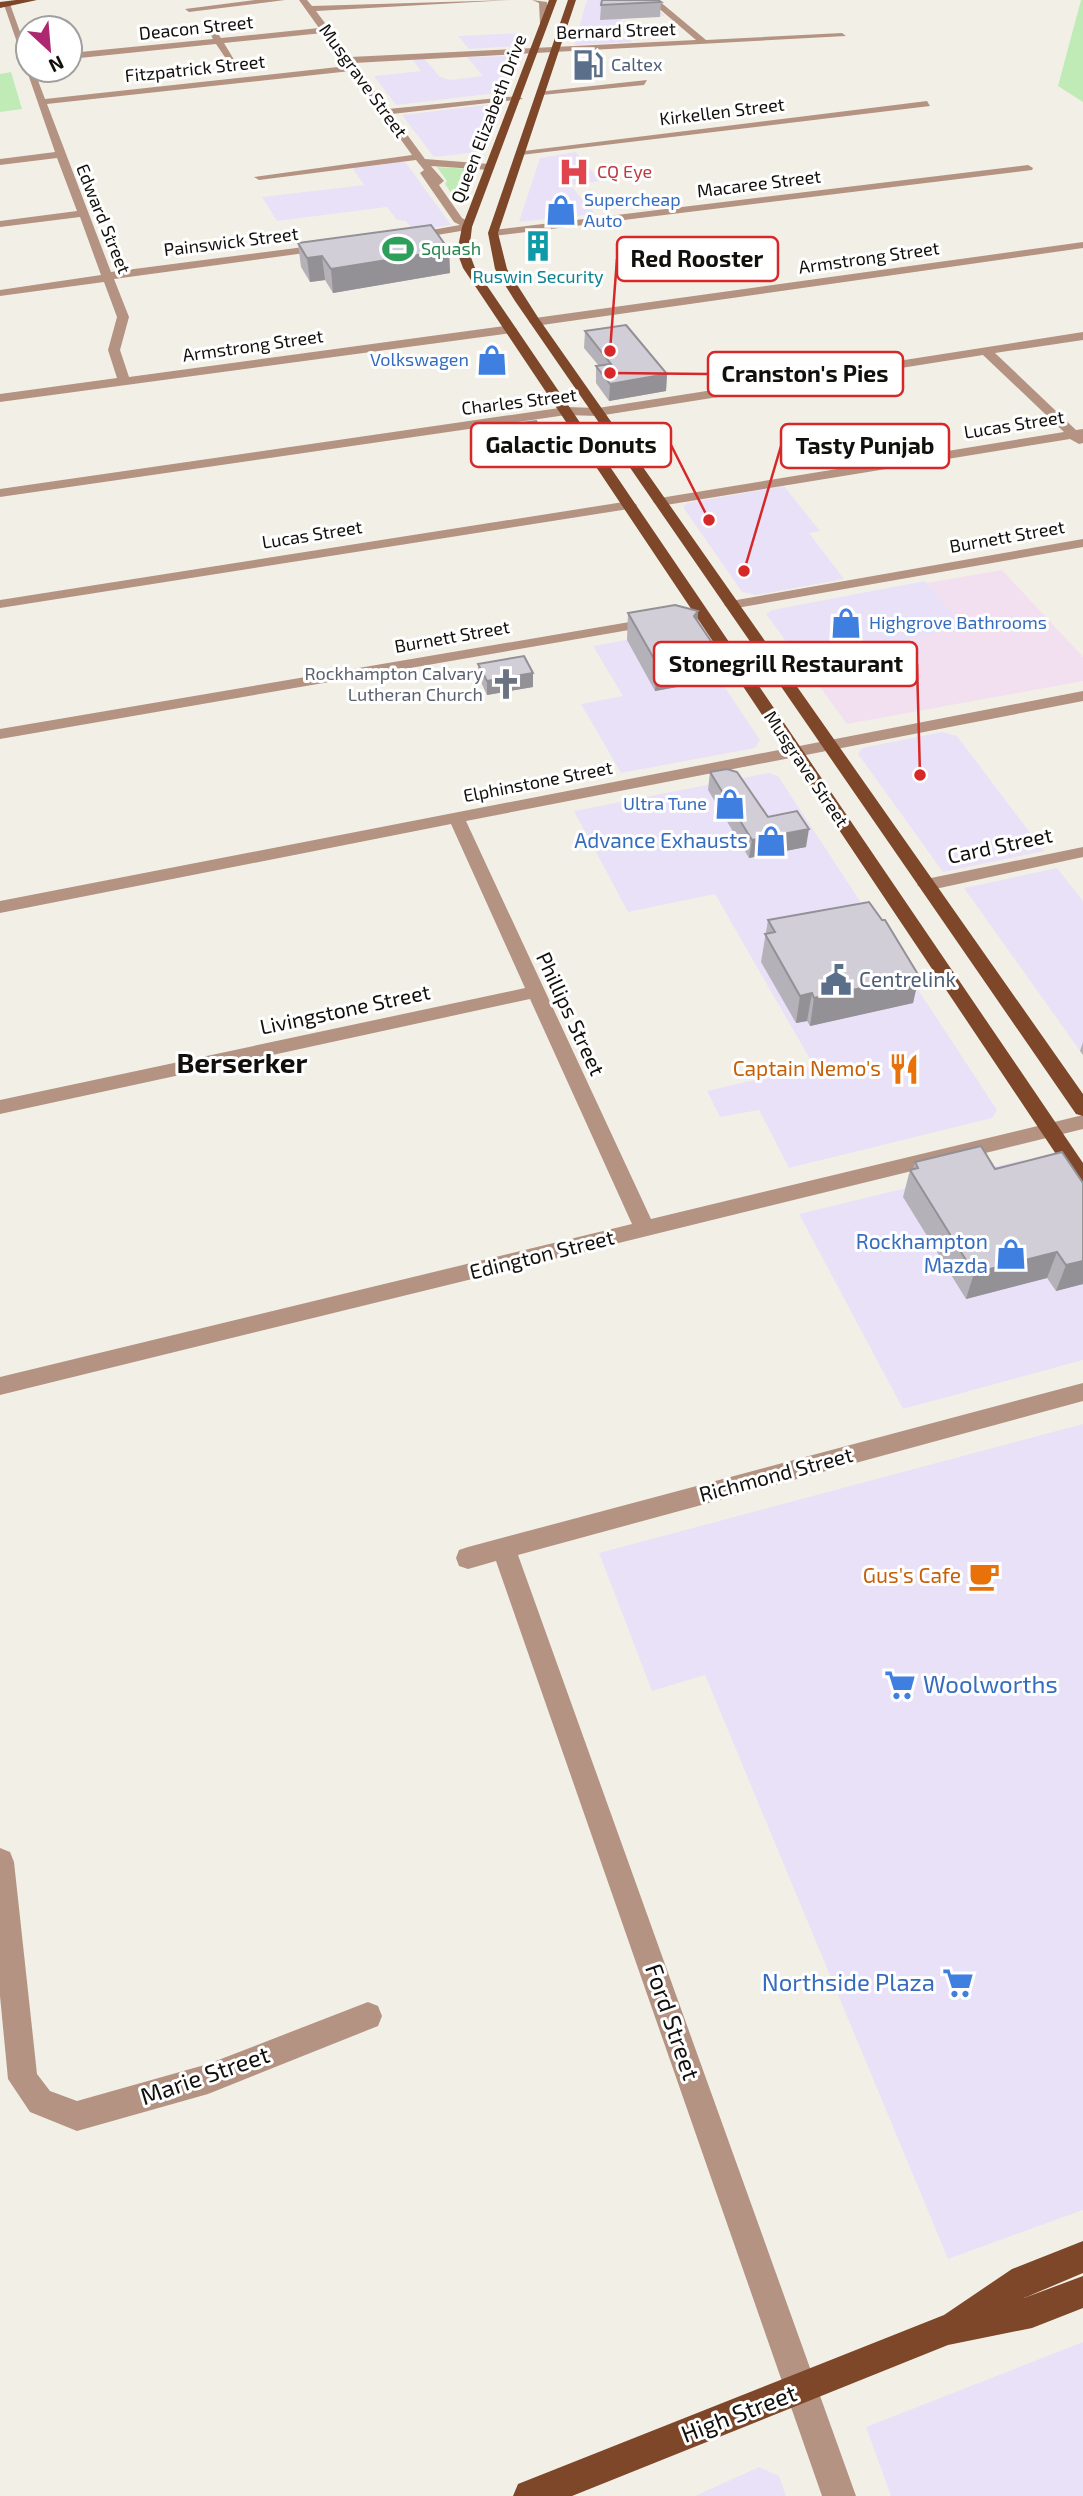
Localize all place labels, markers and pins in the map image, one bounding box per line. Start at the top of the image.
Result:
fuel station icon: Caltex [571,48,605,82]
place label: Caltex [611,53,663,75]
hospital icon: CQ Eye [557,155,591,189]
place label: CQ Eye [597,160,652,182]
place label: Supercheap Auto [584,188,681,231]
shop icon: Supercheap Auto [544,193,578,227]
building icon: Ruswin Security [521,229,555,263]
sports icon: Squash [381,232,415,266]
place label: Squash [421,237,481,259]
callout: Red Rooster [617,237,778,281]
place label: Ruswin Security [472,265,604,287]
shop icon: Volkswagen [475,343,509,377]
place label: Volkswagen [370,348,469,370]
callout: Cranston's Pies [708,352,903,396]
callout: Galactic Donuts [471,423,671,467]
callout: Tasty Punjab [781,424,949,468]
shop icon: Highgrove Bathrooms [829,606,863,640]
place label: Highgrove Bathrooms [869,611,1047,633]
callout: Stonegrill Restaurant [654,642,917,686]
place label: Rockhampton Calvary Lutheran Church [305,662,483,705]
church icon: Rockhampton Calvary Lutheran Church [489,667,523,701]
shop icon: Ultra Tune [713,787,747,821]
place label: Ultra Tune [623,792,707,814]
shop icon: Advance Exhausts [754,824,788,858]
place label: Advance Exhausts [574,827,748,852]
public building icon: Centrelink [819,963,853,997]
place label: Centrelink [859,966,957,991]
restaurant icon: Captain Nemo's [887,1052,921,1086]
place label: Captain Nemo's [733,1055,881,1080]
place label: Rockhampton Mazda [856,1228,988,1277]
shop icon: Rockhampton Mazda [994,1237,1028,1271]
cafe icon: Gus's Cafe [967,1559,1001,1593]
place label: Gus's Cafe [863,1562,961,1587]
supermarket icon: Woolworths [883,1668,917,1702]
place label: Woolworths [923,1669,1058,1698]
supermarket icon: Northside Plaza [941,1966,975,2000]
place label: Northside Plaza [762,1967,935,1996]

